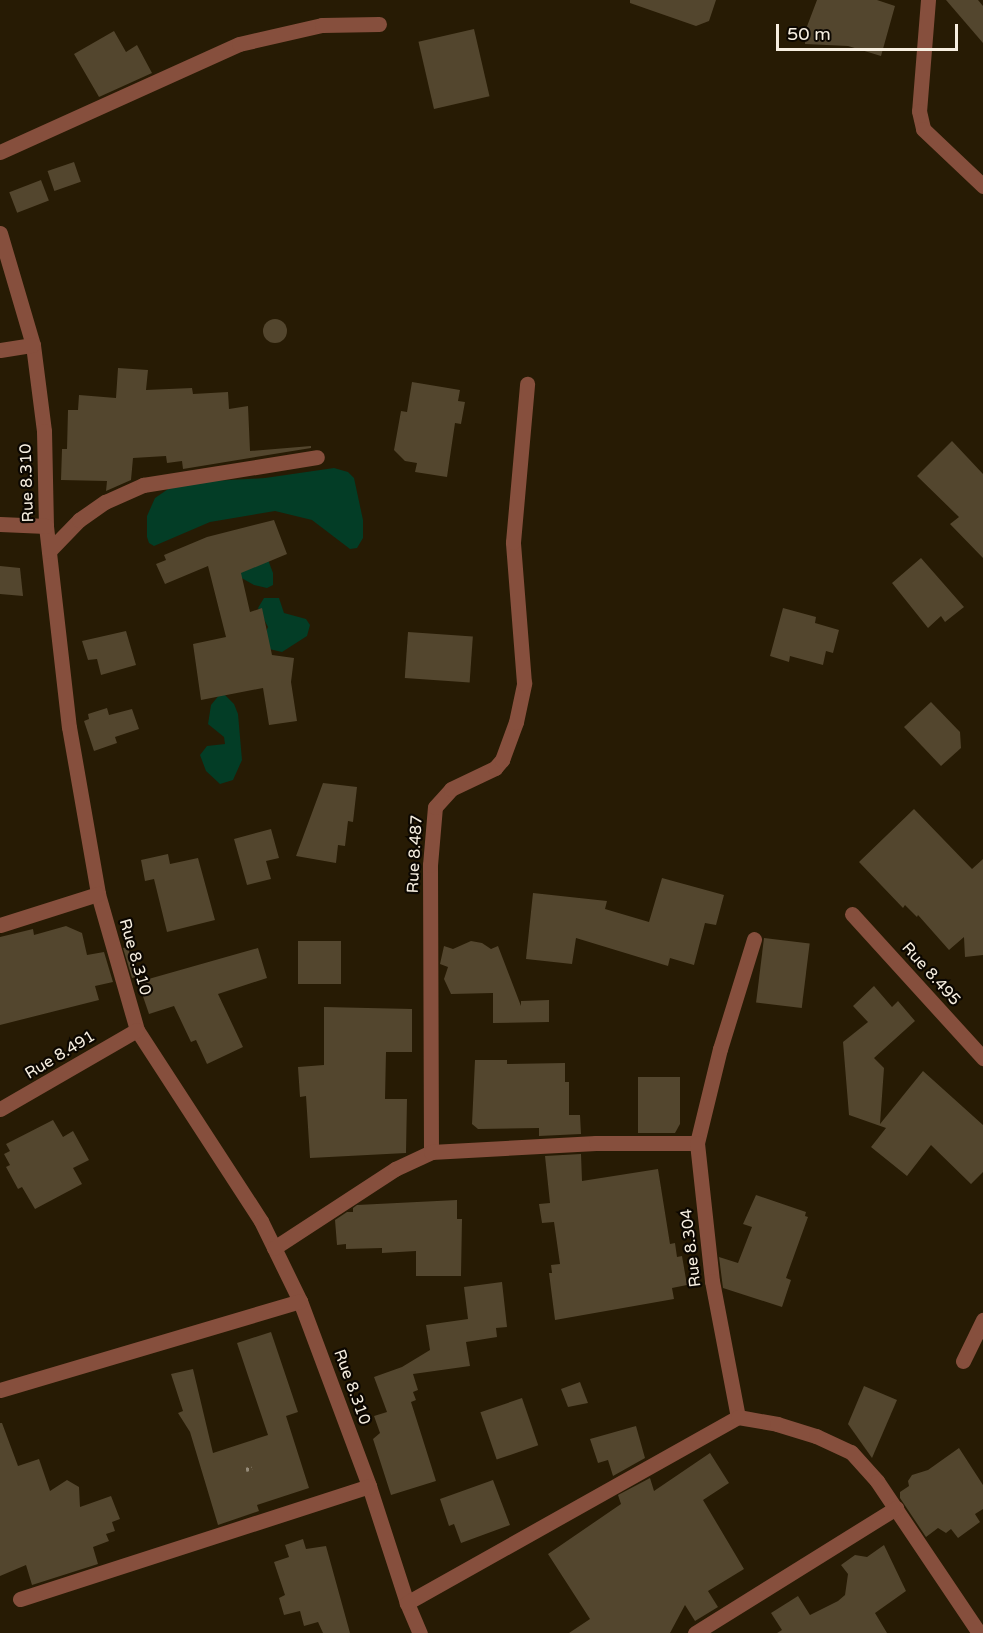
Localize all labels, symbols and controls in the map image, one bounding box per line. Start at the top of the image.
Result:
scale bar [779,12,960,50]
text: 50 m [787,23,831,45]
street label: Rue 8.310 [16,443,38,523]
street label: Rue 8.487 [403,814,427,894]
street label: Rue 8.310 [115,917,155,997]
street label: Rue 8.495 [898,938,964,1010]
street label: Rue 8.491 [21,1027,99,1083]
street label: Rue 8.304 [677,1208,705,1288]
street label: Rue 8.310 [330,1347,374,1427]

